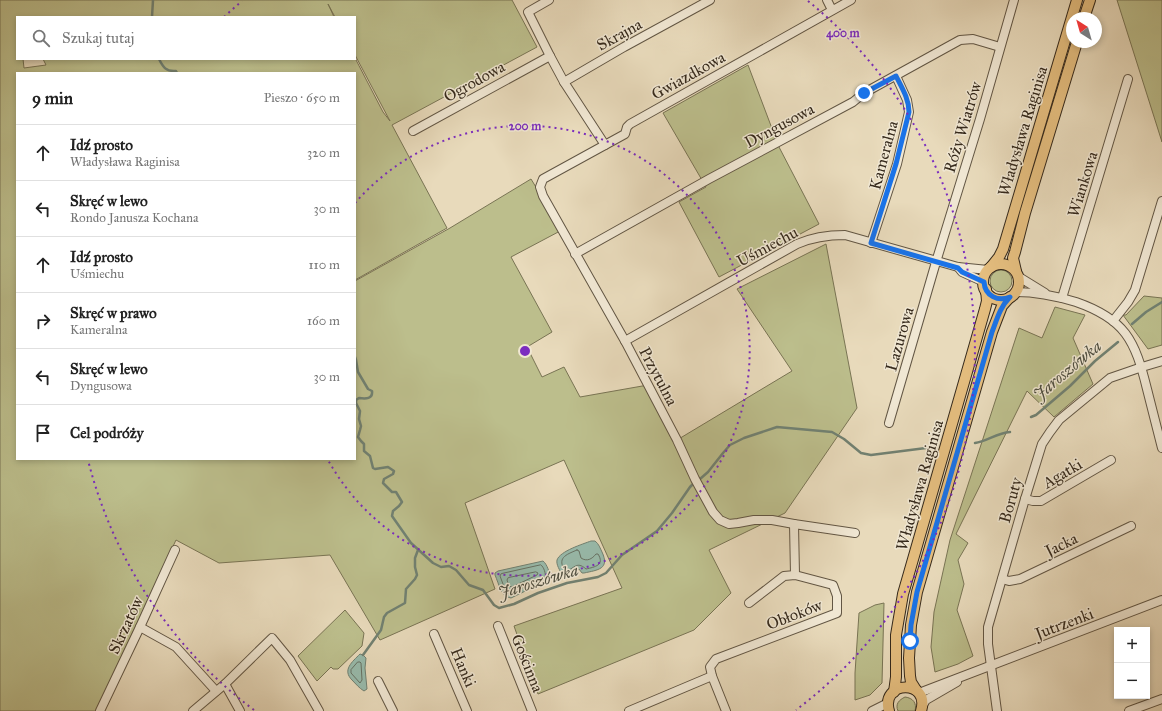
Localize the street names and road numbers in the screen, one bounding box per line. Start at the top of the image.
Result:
street label: Skrajna [593,14,645,55]
street label: Gwiazdkowa [648,47,729,103]
street label: Ogrodowa [440,57,509,107]
street label: Władysława Raginisa [994,64,1052,199]
street label: Róży Wiatrów [940,79,985,175]
street label: Dyngusowa [741,99,818,153]
street label: Kameralna [865,118,902,192]
street label: Wiankowa [1064,149,1102,219]
street label: Uśmiechu [733,222,802,270]
street label: Lazurowa [881,305,918,373]
street label: Przytulna [635,344,682,409]
street label: Władysława Raginisa [892,417,948,553]
street label: Agatki [1038,454,1086,494]
street label: Boruty [995,475,1026,525]
street label: Jacka [1040,528,1081,562]
street label: Skrzatów [104,593,147,657]
street label: Obłoków [764,595,825,634]
street label: Jutrzenki [1030,603,1097,645]
street label: Gościnna [507,631,548,695]
street label: Hanki [447,645,481,690]

